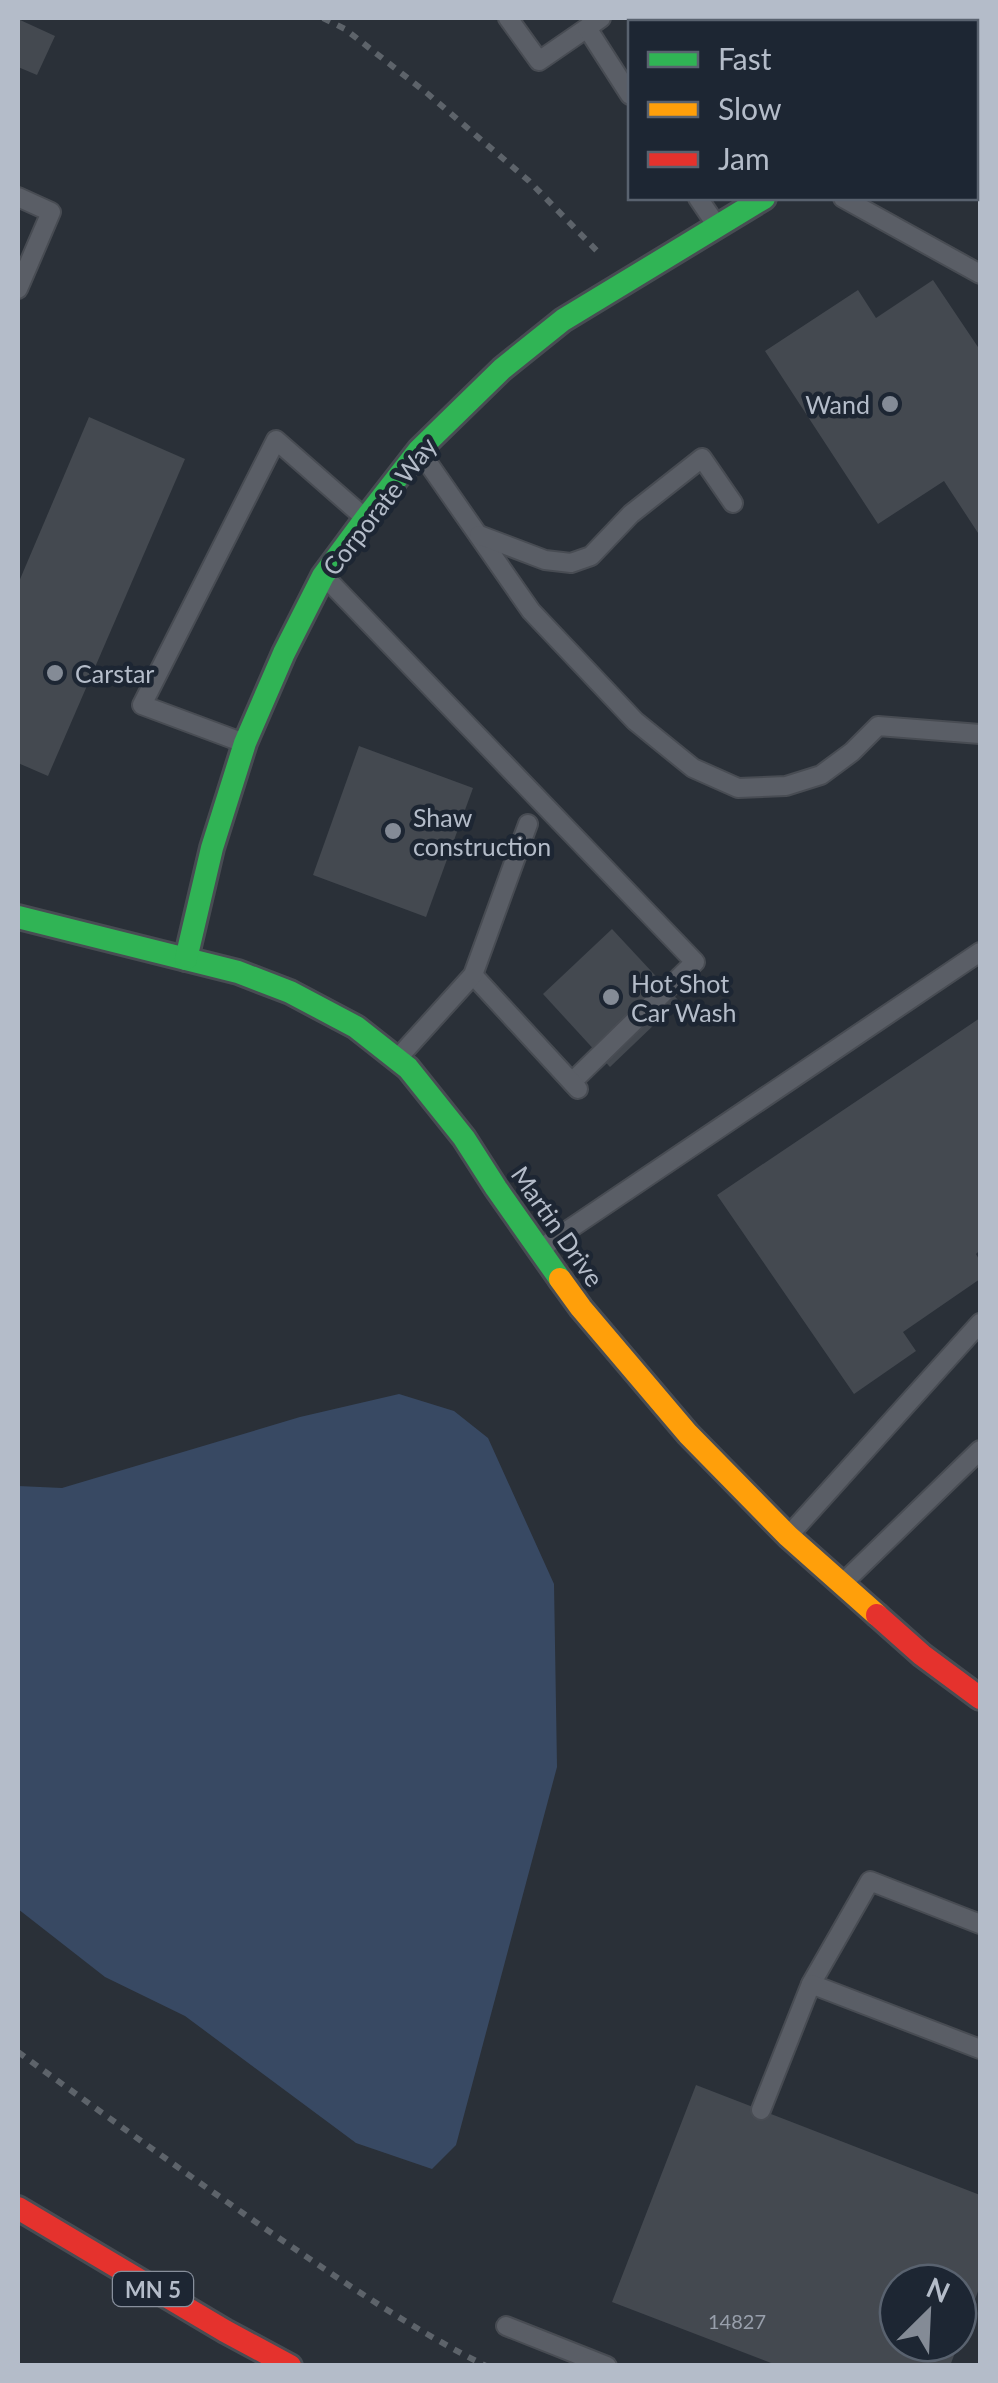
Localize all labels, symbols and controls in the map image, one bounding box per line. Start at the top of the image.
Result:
legend [628,20,978,200]
text: Fast [718,40,772,76]
text: Slow [718,90,782,126]
text: Jam [718,140,770,176]
place label: Wand [805,389,870,419]
marker: Wand [879,393,901,415]
street label: Corporate Way [316,431,442,581]
place label: Carstar [75,658,154,688]
marker: Carstar [44,662,66,684]
place label: Shaw construction [413,802,551,861]
marker: Shaw construction [382,820,404,842]
place label: Hot Shot Car Wash [631,968,736,1027]
marker: Hot Shot Car Wash [600,986,622,1008]
street label: Martin Drive [506,1160,610,1292]
north arrow [878,2263,978,2363]
text: N [922,2269,955,2309]
road number: MN 5 [113,2272,193,2306]
house number: 14827 [708,2309,766,2333]

